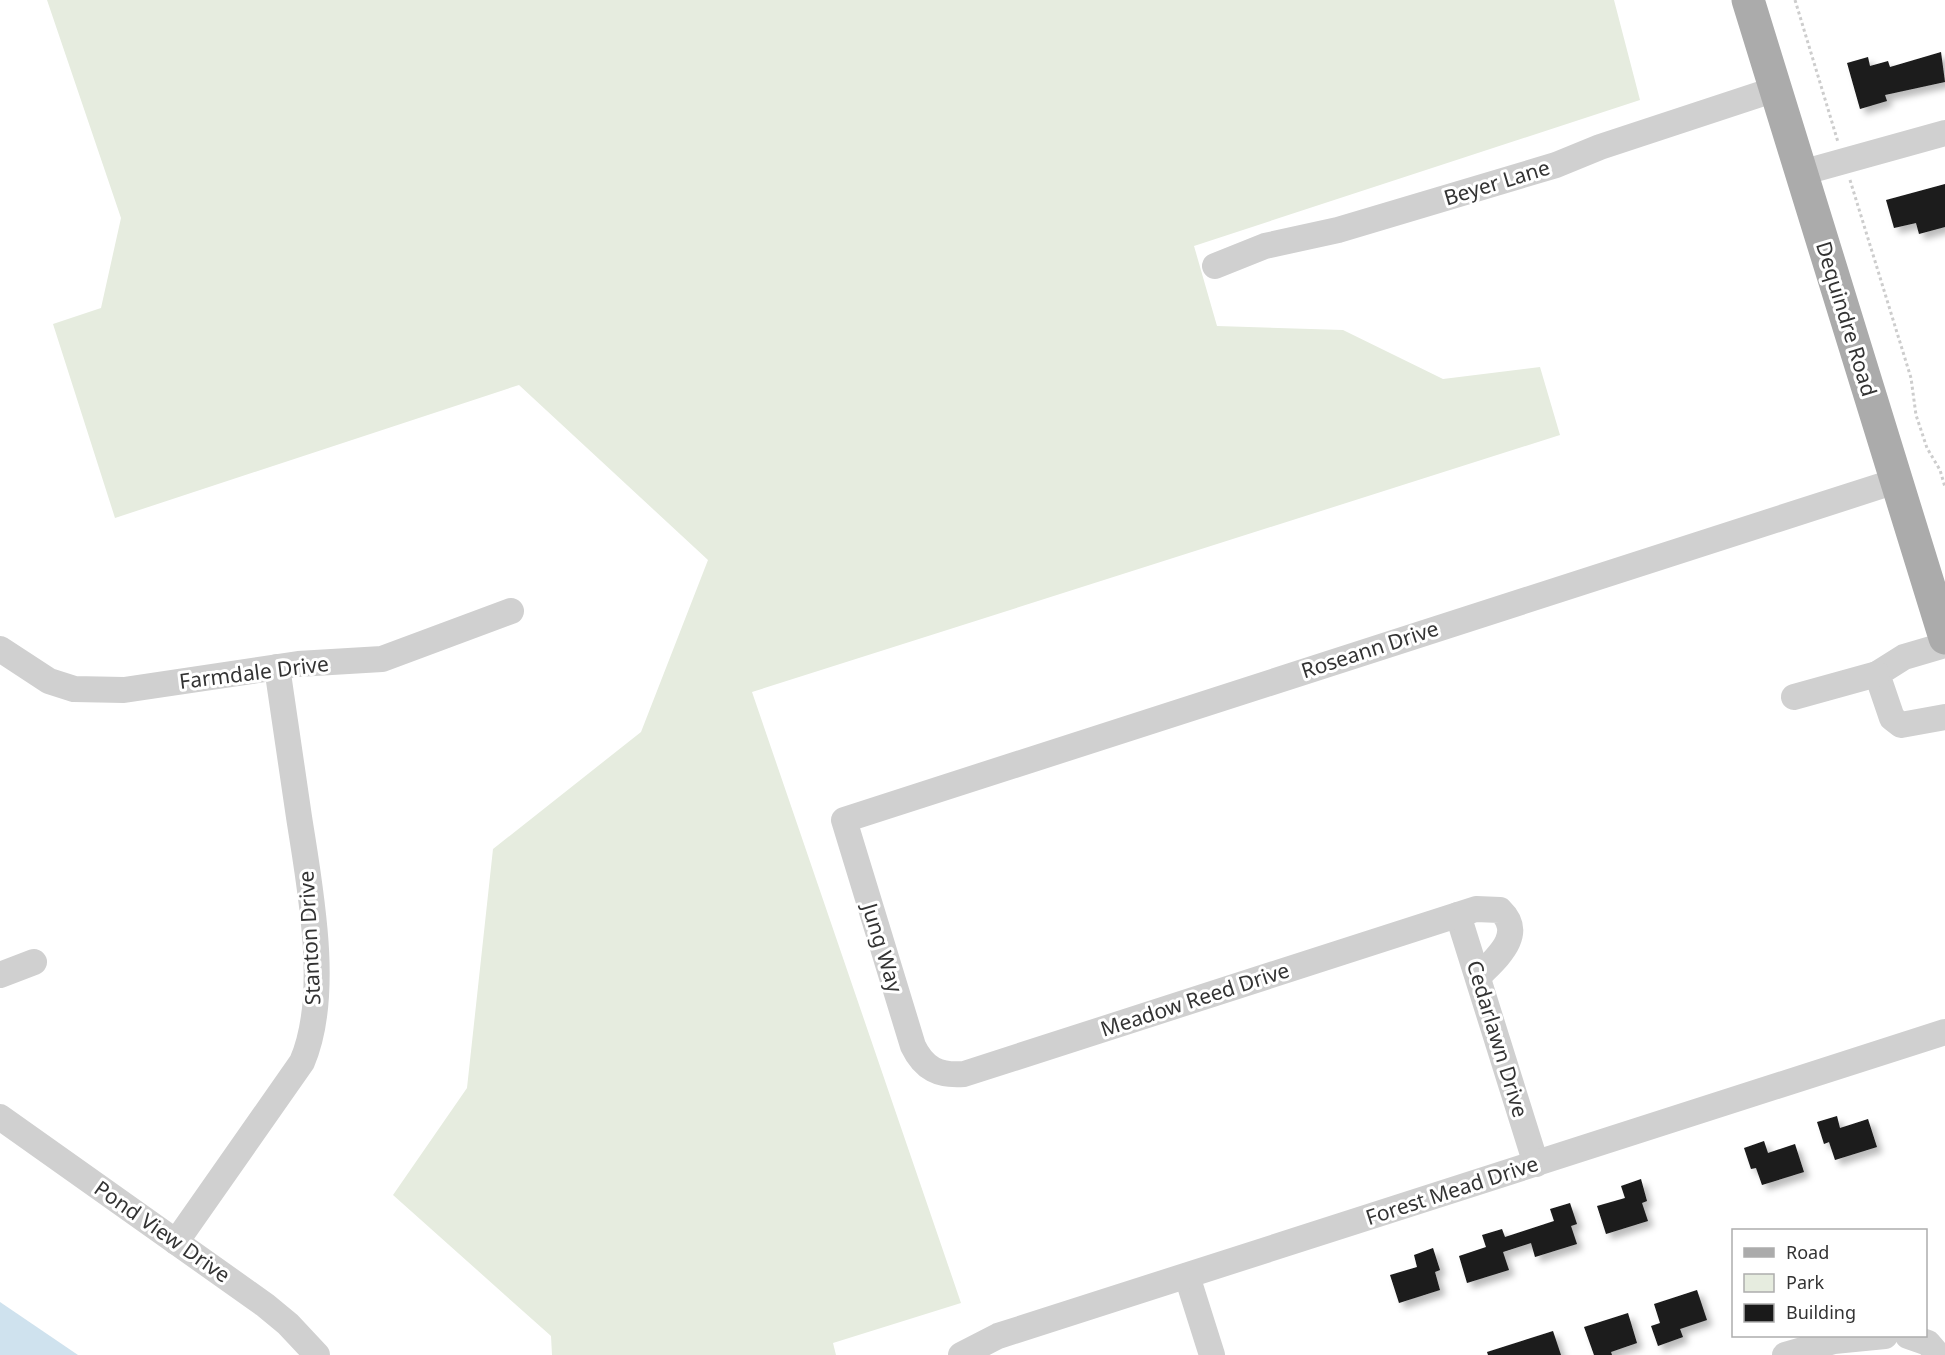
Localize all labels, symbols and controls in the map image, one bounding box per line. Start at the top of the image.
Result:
street label: Beyer Lane [1440,153,1553,211]
street label: Dequindre Road [1810,238,1884,399]
street label: Roseann Drive [1297,614,1442,684]
street label: Farmdale Drive [178,649,330,695]
street label: Stanton Drive [292,870,327,1006]
street label: Jung Way [856,898,910,996]
street label: Meadow Reed Drive [1097,955,1293,1043]
street label: Cedarlawn Drive [1461,957,1535,1121]
street label: Forest Mead Drive [1362,1149,1542,1231]
street label: Pond View Drive [89,1174,236,1289]
legend [1732,1229,1927,1337]
text: Road [1786,1240,1829,1264]
text: Park [1786,1270,1824,1294]
text: Building [1786,1300,1856,1324]

